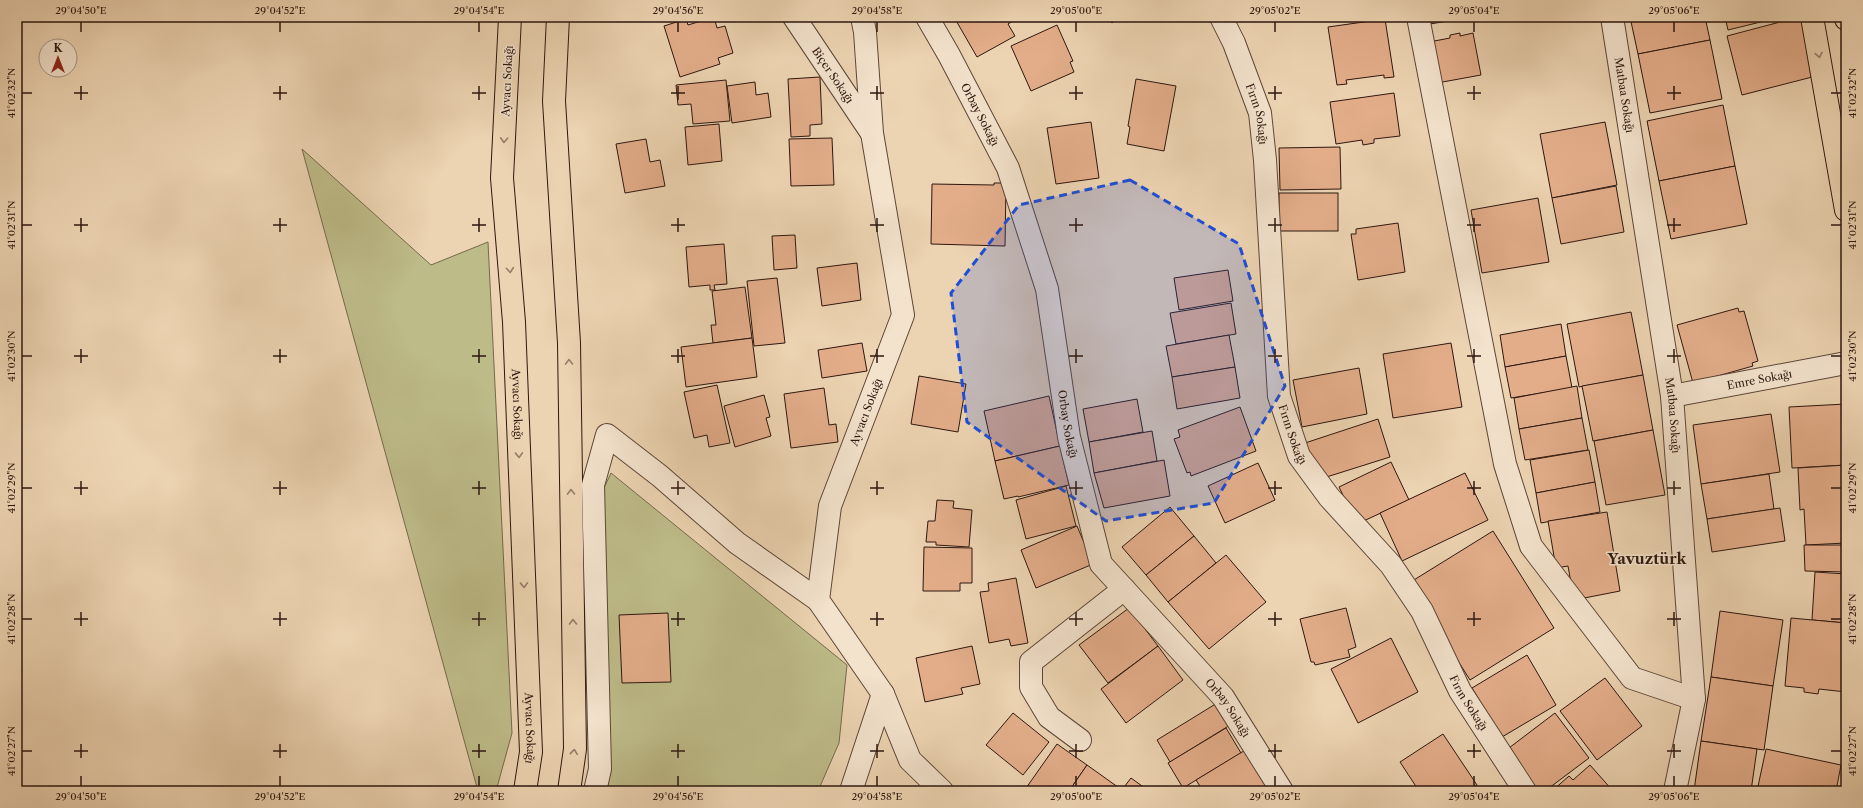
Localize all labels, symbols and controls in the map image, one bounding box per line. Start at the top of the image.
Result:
text: 29°04'50"E [55,4,107,17]
text: 29°04'52"E [255,4,306,17]
text: 29°04'54"E [454,4,505,17]
text: 29°04'56"E [653,4,704,17]
text: 29°04'58"E [851,4,903,17]
text: 29°05'00"E [1050,4,1102,17]
text: 29°05'02"E [1249,4,1301,17]
text: 29°05'04"E [1448,4,1500,17]
text: 29°05'06"E [1648,4,1700,17]
north arrow [38,38,78,78]
text: K [54,41,64,55]
street label: Ayvacı Sokağı [498,44,516,118]
street label: Biçer Sokağı [809,44,857,107]
one-way arrow [1814,52,1822,59]
street label: Matbaa Sokağı [1611,56,1637,134]
text: 41°02'32"N [5,68,18,118]
text: 41°02'32"N [1846,68,1859,118]
street label: Orbay Sokağı [958,81,1003,149]
street label: Fırın Sokağı [1243,81,1270,146]
one-way arrow [500,137,509,143]
text: 41°02'31"N [5,200,18,250]
text: 41°02'31"N [1846,200,1859,250]
one-way arrow [505,266,514,273]
text: 41°02'30"N [5,330,18,382]
text: 41°02'30"N [1846,330,1859,382]
one-way arrow [565,359,573,365]
street label: Emre Sokağı [1726,366,1794,392]
street label: Ayvacı Sokağı [509,367,526,441]
street label: Ayvacı Sokağı [846,376,886,449]
street label: Matbaa Sokağı [1662,376,1683,454]
street label: Orbay Sokağı [1055,389,1081,460]
street label: Fırın Sokağı [1275,403,1310,468]
one-way arrow [515,452,524,458]
text: 41°02'29"N [5,462,18,514]
text: 41°02'29"N [1846,462,1859,514]
one-way arrow [567,489,575,495]
district label: Yavuztürk [1607,549,1688,568]
one-way arrow [520,582,529,588]
text: 41°02'28"N [5,593,18,645]
text: 41°02'28"N [1846,593,1859,645]
one-way arrow [569,619,577,625]
street label: Fırın Sokağı [1446,673,1491,734]
street label: Orbay Sokağı [1202,675,1254,740]
street label: Ayvacı Sokağı [522,691,538,765]
text: 41°02'27"N [5,726,18,776]
text: 41°02'27"N [1846,726,1859,776]
one-way arrow [570,749,579,755]
text: 29°04'50"E [55,790,107,803]
text: 29°04'52"E [255,790,306,803]
text: 29°04'54"E [454,790,505,803]
text: 29°04'56"E [653,790,704,803]
text: 29°04'58"E [851,790,903,803]
text: 29°05'00"E [1050,790,1102,803]
text: 29°05'02"E [1249,790,1301,803]
text: 29°05'04"E [1448,790,1500,803]
text: 29°05'06"E [1648,790,1700,803]

